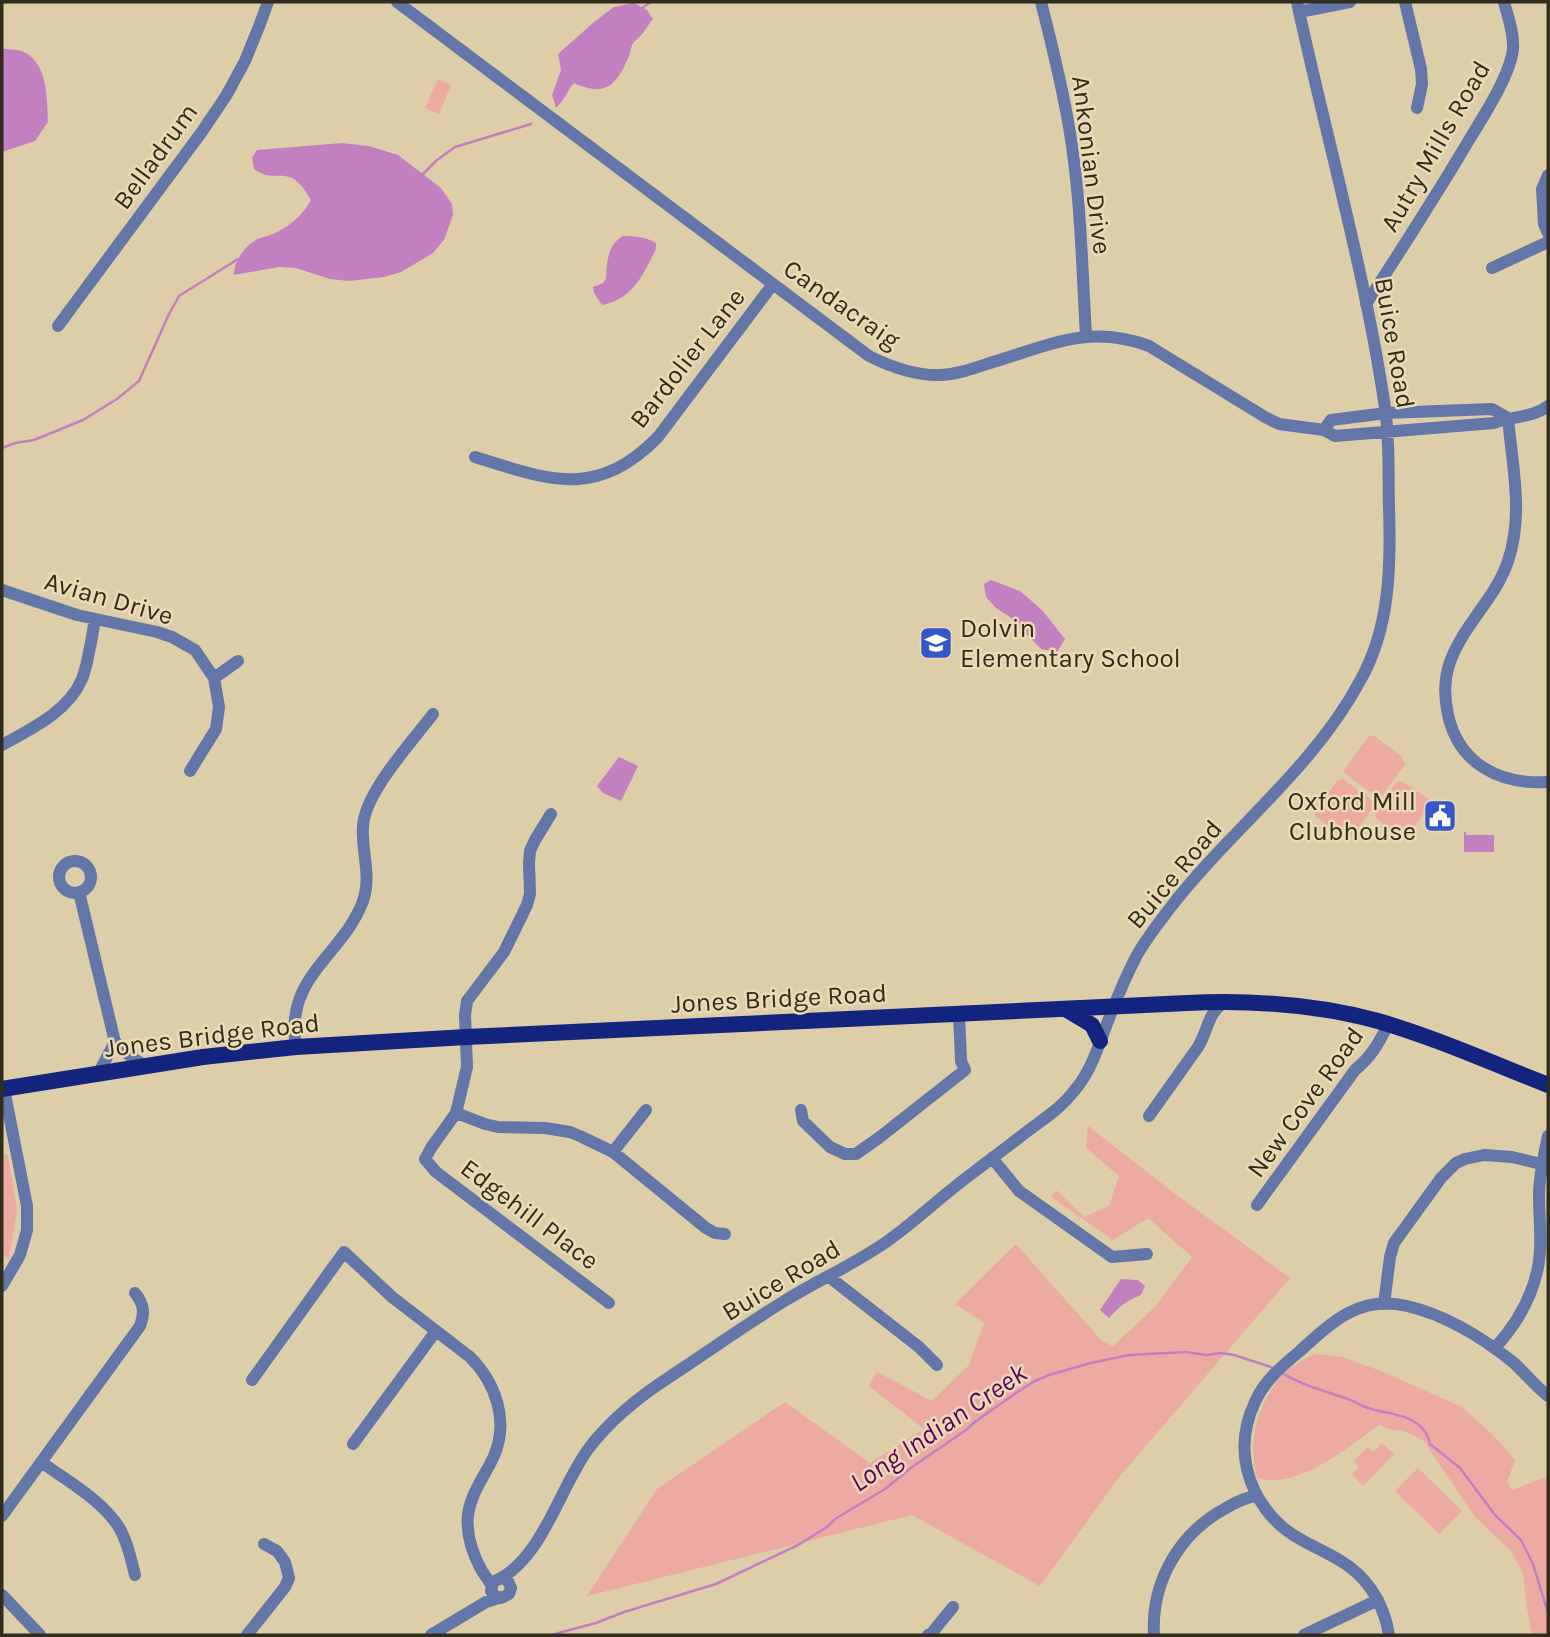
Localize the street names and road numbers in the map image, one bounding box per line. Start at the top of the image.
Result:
street label: Autry Mills Road [1374,55,1497,237]
street label: Ankonian Drive [1065,74,1118,256]
street label: Belladrum [107,97,204,215]
street label: Candacraig [777,253,906,356]
street label: Buice Road [1368,275,1421,411]
street label: Bardolier Lane [623,282,752,434]
street label: Avian Drive [41,565,177,632]
street label: Buice Road [1120,814,1229,935]
street label: Jones Bridge Road [670,977,888,1020]
street label: Jones Bridge Road [103,1007,321,1064]
street label: New Cove Road [1240,1021,1370,1184]
street label: Edgehill Place [454,1152,605,1276]
street label: Buice Road [717,1233,846,1328]

